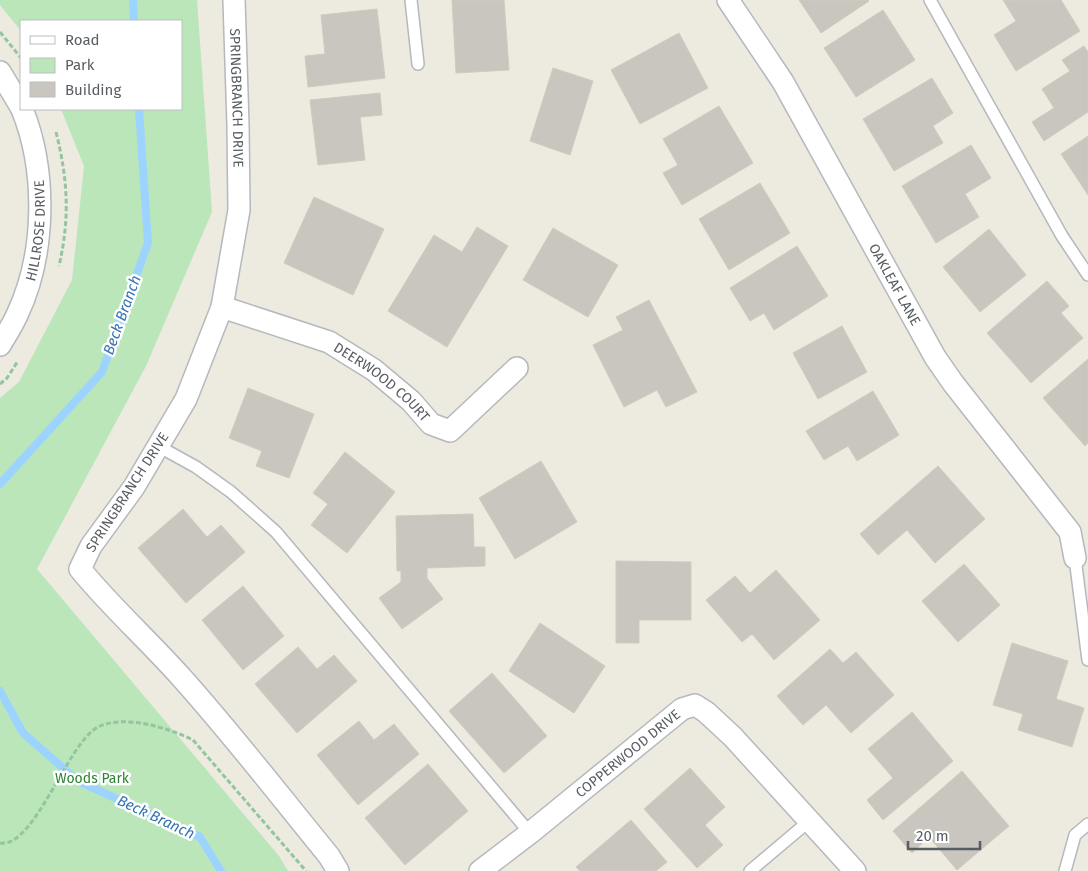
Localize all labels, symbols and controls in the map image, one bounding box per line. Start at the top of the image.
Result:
legend [20,20,182,110]
street label: SPRINGBRANCH DRIVE [226,28,247,168]
text: Road [65,31,100,49]
text: Park [65,56,95,74]
text: Building [65,81,121,99]
street label: HILLROSE DRIVE [22,179,49,283]
street label: OAKLEAF LANE [865,241,924,329]
water label: Beck Branch [99,273,145,357]
street label: DEERWOOD COURT [330,339,433,426]
street label: SPRINGBRANCH DRIVE [82,429,172,555]
street label: COPPERWOOD DRIVE [572,706,684,801]
park label: Woods Park [55,770,130,787]
water label: Beck Branch [114,791,198,843]
scale bar [908,818,980,850]
text: 20 m [916,827,949,845]

